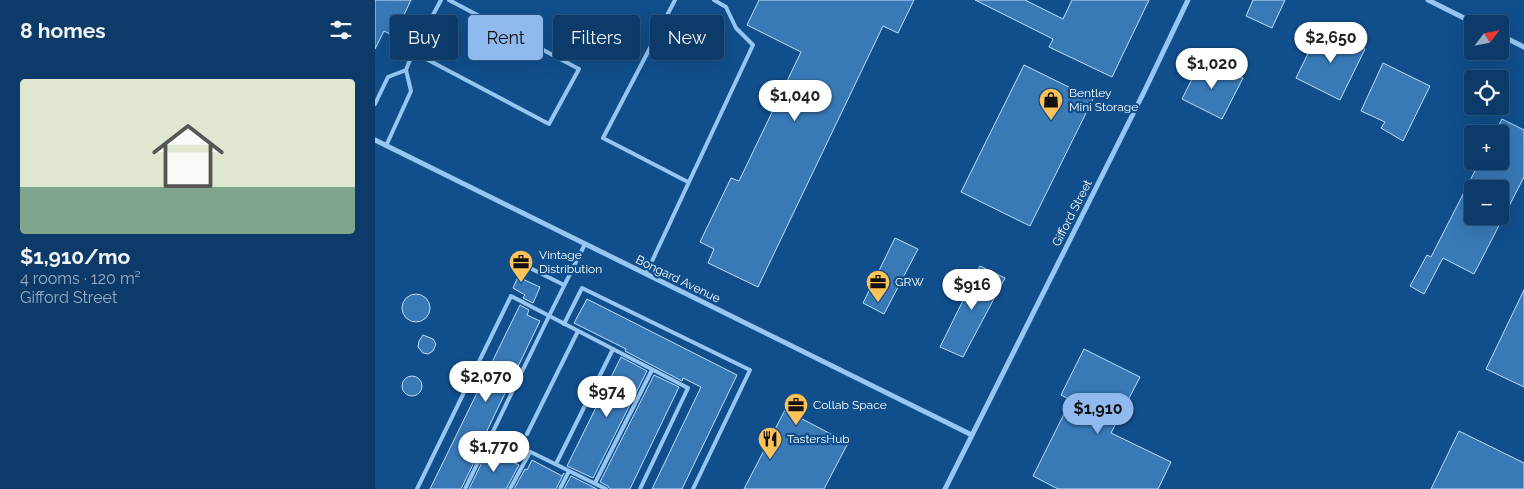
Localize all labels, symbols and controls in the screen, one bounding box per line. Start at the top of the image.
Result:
chip: Buy [390,15,458,60]
chip: Rent [468,15,543,60]
chip: Filters [553,15,640,60]
chip: New [650,15,724,60]
north arrow [1464,15,1509,60]
map controls [1464,15,1509,225]
icon: filters [327,16,355,44]
text: 8 homes [20,18,106,43]
pin: $2,650 [1290,22,1372,64]
text: $2,650 [1305,28,1357,47]
pin: $1,020 [1171,48,1253,90]
text: $1,020 [1187,54,1237,73]
button: locate [1464,70,1509,115]
pin: $1,040 [754,80,836,122]
text: $1,040 [770,86,820,105]
place label: Bentley Mini Storage [1069,86,1138,114]
shop icon: Bentley Mini Storage [1038,87,1064,121]
icon: home [143,111,233,201]
button: + [1464,125,1509,170]
street label: Gifford Street [1049,177,1095,249]
button: − [1464,180,1509,225]
text: $1,910/mo [20,244,130,269]
place label: Vintage Distribution [539,248,602,276]
office icon: Vintage Distribution [508,249,534,283]
street label: Bongard Avenue [633,252,723,306]
pin: $916 [942,268,1002,311]
text: 4 rooms · 120 m² [20,269,141,288]
office icon: GRW [865,269,891,303]
place label: GRW [895,275,924,289]
text: $916 [953,275,991,294]
text: Gifford Street [20,288,117,307]
pin: $2,070 [445,360,527,403]
text: $2,070 [460,367,512,386]
pin: $974 [577,376,637,418]
text: $974 [588,382,626,401]
office icon: Collab Space [783,392,809,426]
pin: $1,910 [1057,392,1139,435]
place label: Collab Space [813,398,887,412]
text: $1,910 [1074,399,1122,418]
restaurant icon: TastersHub [757,426,783,460]
pin: $1,770 [453,430,535,473]
place label: TastersHub [787,432,850,446]
text: $1,770 [469,437,519,456]

